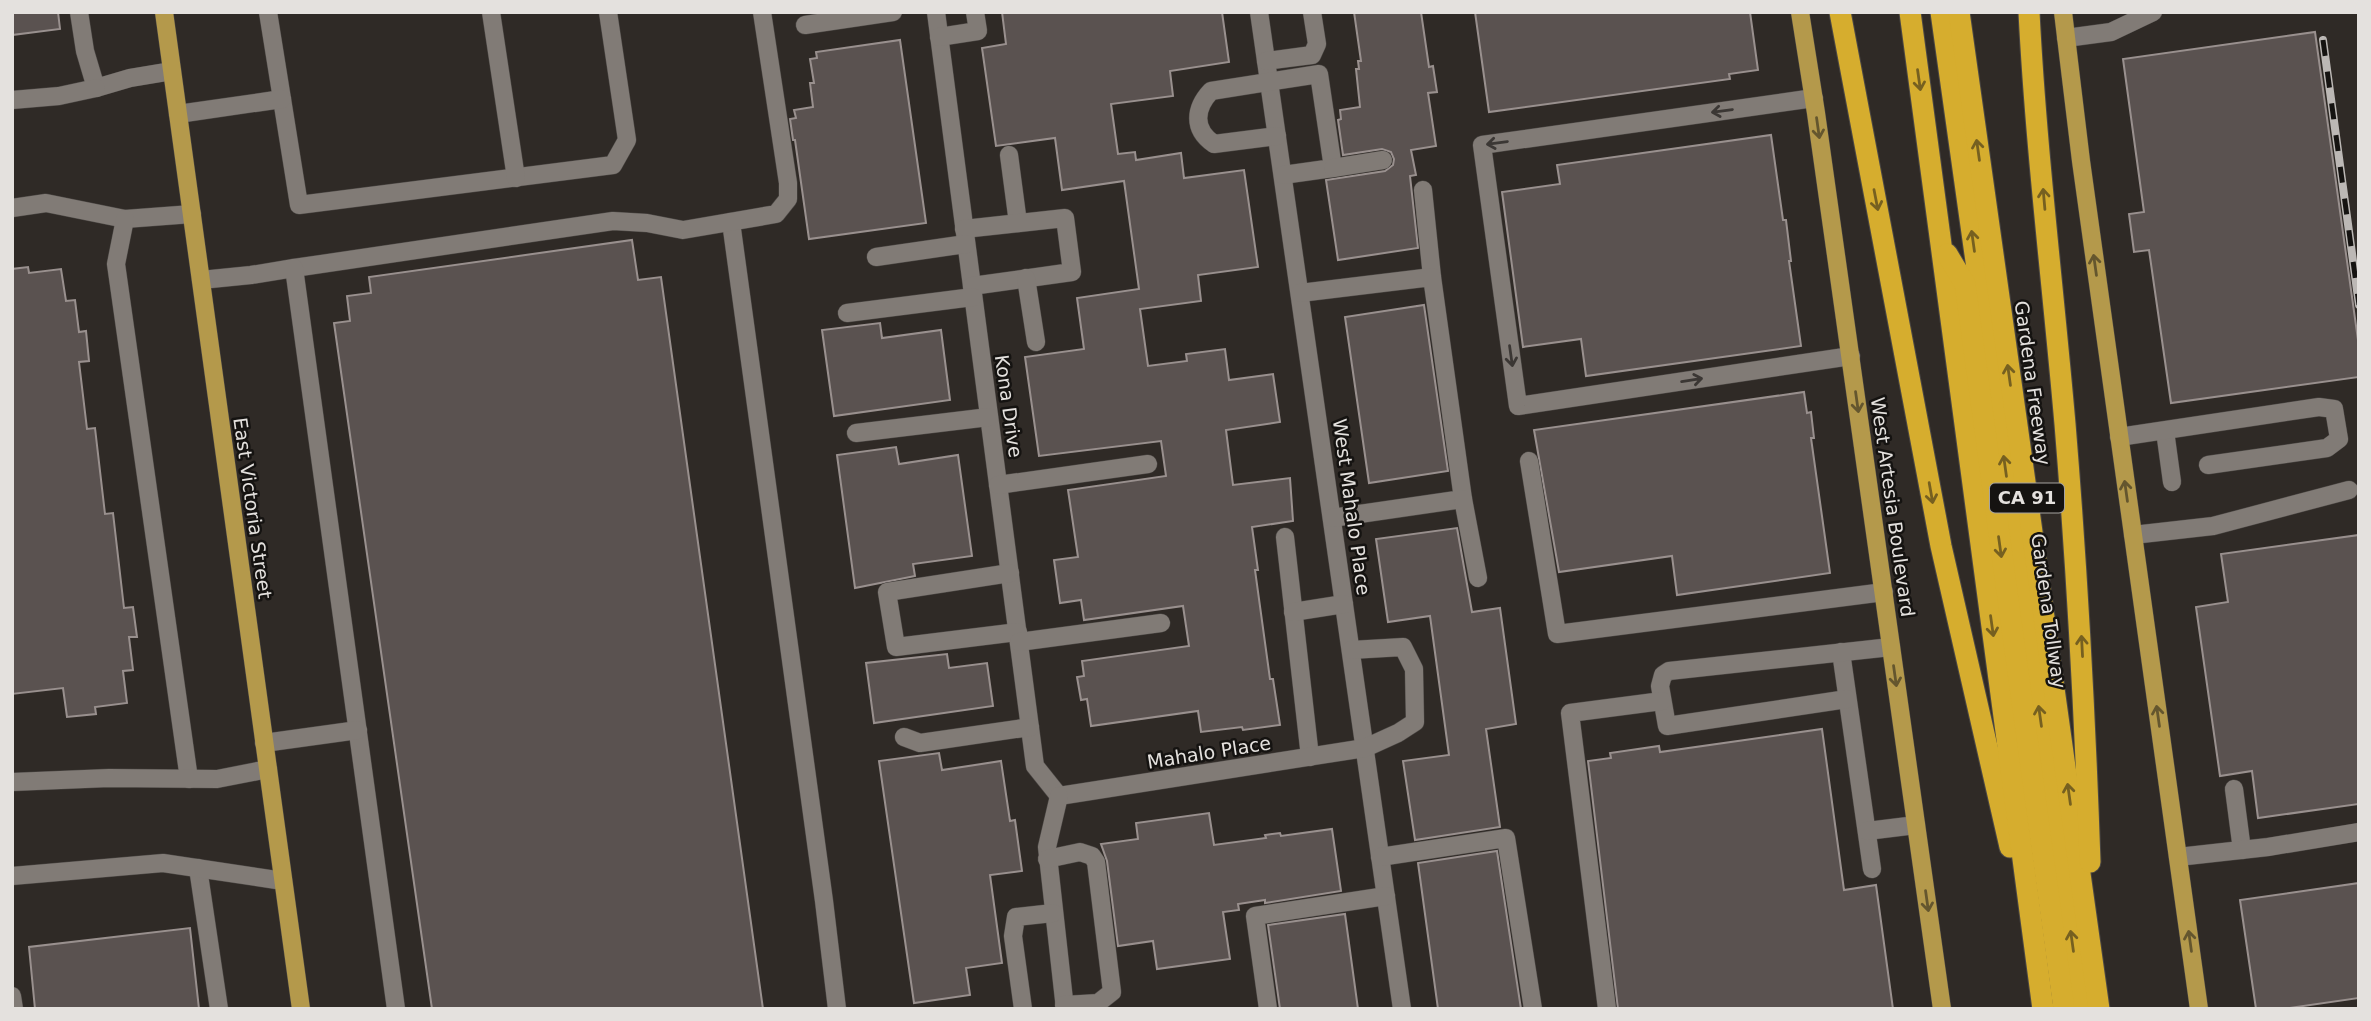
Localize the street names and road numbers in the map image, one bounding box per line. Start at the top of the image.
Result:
street label: Gardena Freeway [2011,299,2055,467]
street label: Kona Drive [991,353,1027,459]
street label: West Artesia Boulevard [1867,396,1919,618]
street label: East Victoria Street [229,416,277,600]
street label: West Mahalo Place [1329,417,1375,597]
road number: CA 91 [1990,484,2064,512]
street label: Gardena Tollway [2027,532,2071,690]
street label: Mahalo Place [1145,731,1273,773]

